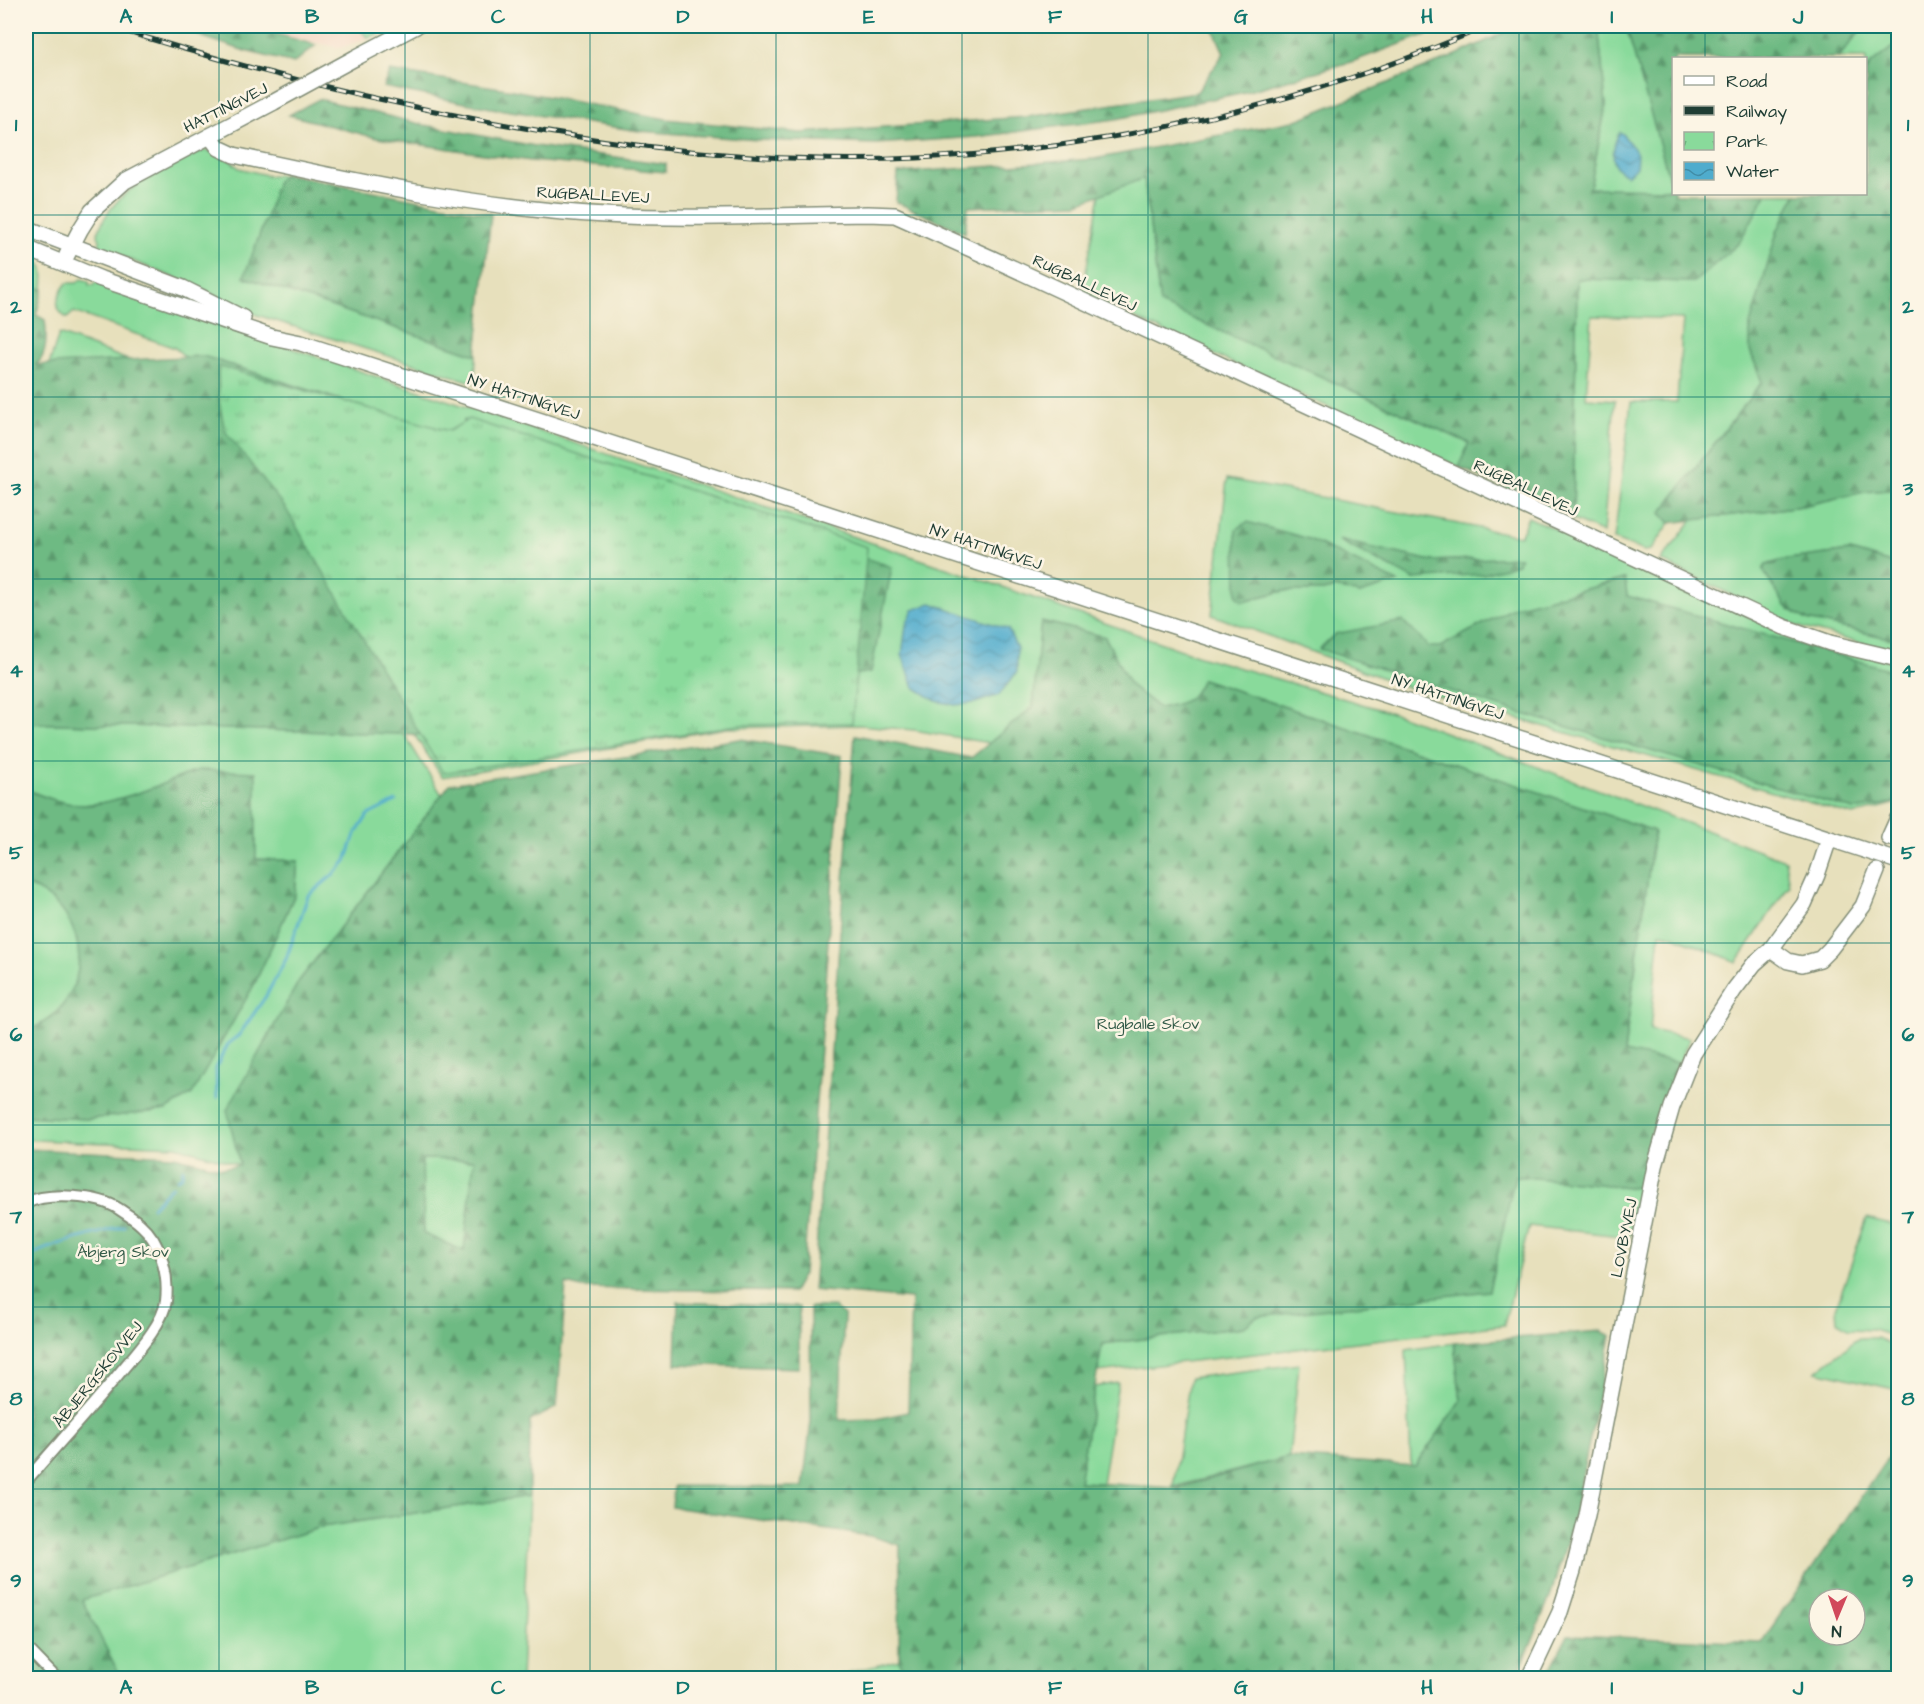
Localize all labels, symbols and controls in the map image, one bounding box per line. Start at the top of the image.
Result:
text: A [120,3,133,31]
text: B [305,3,320,31]
text: C [491,3,506,31]
text: D [677,3,690,31]
text: E [863,3,875,31]
text: F [1048,3,1063,31]
text: G [1234,3,1248,31]
text: H [1421,3,1433,31]
text: I [1610,3,1614,31]
text: J [1792,3,1804,31]
legend [1672,57,1867,195]
text: Road [1726,69,1767,94]
street label: HATTINGVEJ [180,77,272,138]
text: Railway [1726,99,1787,125]
text: 1 [15,111,18,139]
text: 1 [1907,111,1910,139]
text: Park [1726,129,1768,154]
text: Water [1726,159,1779,184]
street label: RUGBALLEVEJ [536,181,650,209]
street label: RUGBALLEVEJ [1029,249,1141,317]
text: 2 [9,293,22,321]
text: 2 [1901,293,1914,321]
street label: NY HATTINGVEJ [465,369,583,426]
street label: RUGBALLEVEJ [1470,454,1582,522]
text: 3 [10,475,22,503]
text: 3 [1902,475,1914,503]
street label: NY HATTINGVEJ [927,519,1045,576]
text: 4 [9,657,23,685]
text: 4 [1901,657,1915,685]
street label: NY HATTINGVEJ [1389,669,1507,726]
text: 5 [9,839,24,867]
text: 5 [1901,839,1916,867]
park label: Rugballe Skov [1097,1013,1200,1036]
text: 6 [10,1021,23,1049]
text: 6 [1902,1021,1915,1049]
street label: LOVBYVEJ [1606,1196,1642,1279]
text: 7 [9,1203,23,1231]
text: 7 [1901,1203,1915,1231]
park label: Åbjerg Skov [77,1241,170,1264]
street label: ÅBJERGSKOVVEJ [48,1316,148,1432]
text: 8 [10,1385,23,1413]
text: 8 [1902,1385,1915,1413]
text: 9 [10,1567,22,1595]
text: 9 [1902,1567,1914,1595]
north arrow [1807,1587,1867,1647]
text: N [1831,1620,1842,1642]
text: A [120,1674,133,1702]
text: B [305,1674,320,1702]
text: C [491,1674,506,1702]
text: D [677,1674,690,1702]
text: E [863,1674,875,1702]
text: F [1048,1674,1063,1702]
text: G [1234,1674,1248,1702]
text: H [1421,1674,1433,1702]
text: I [1610,1674,1614,1702]
text: J [1792,1674,1804,1702]

